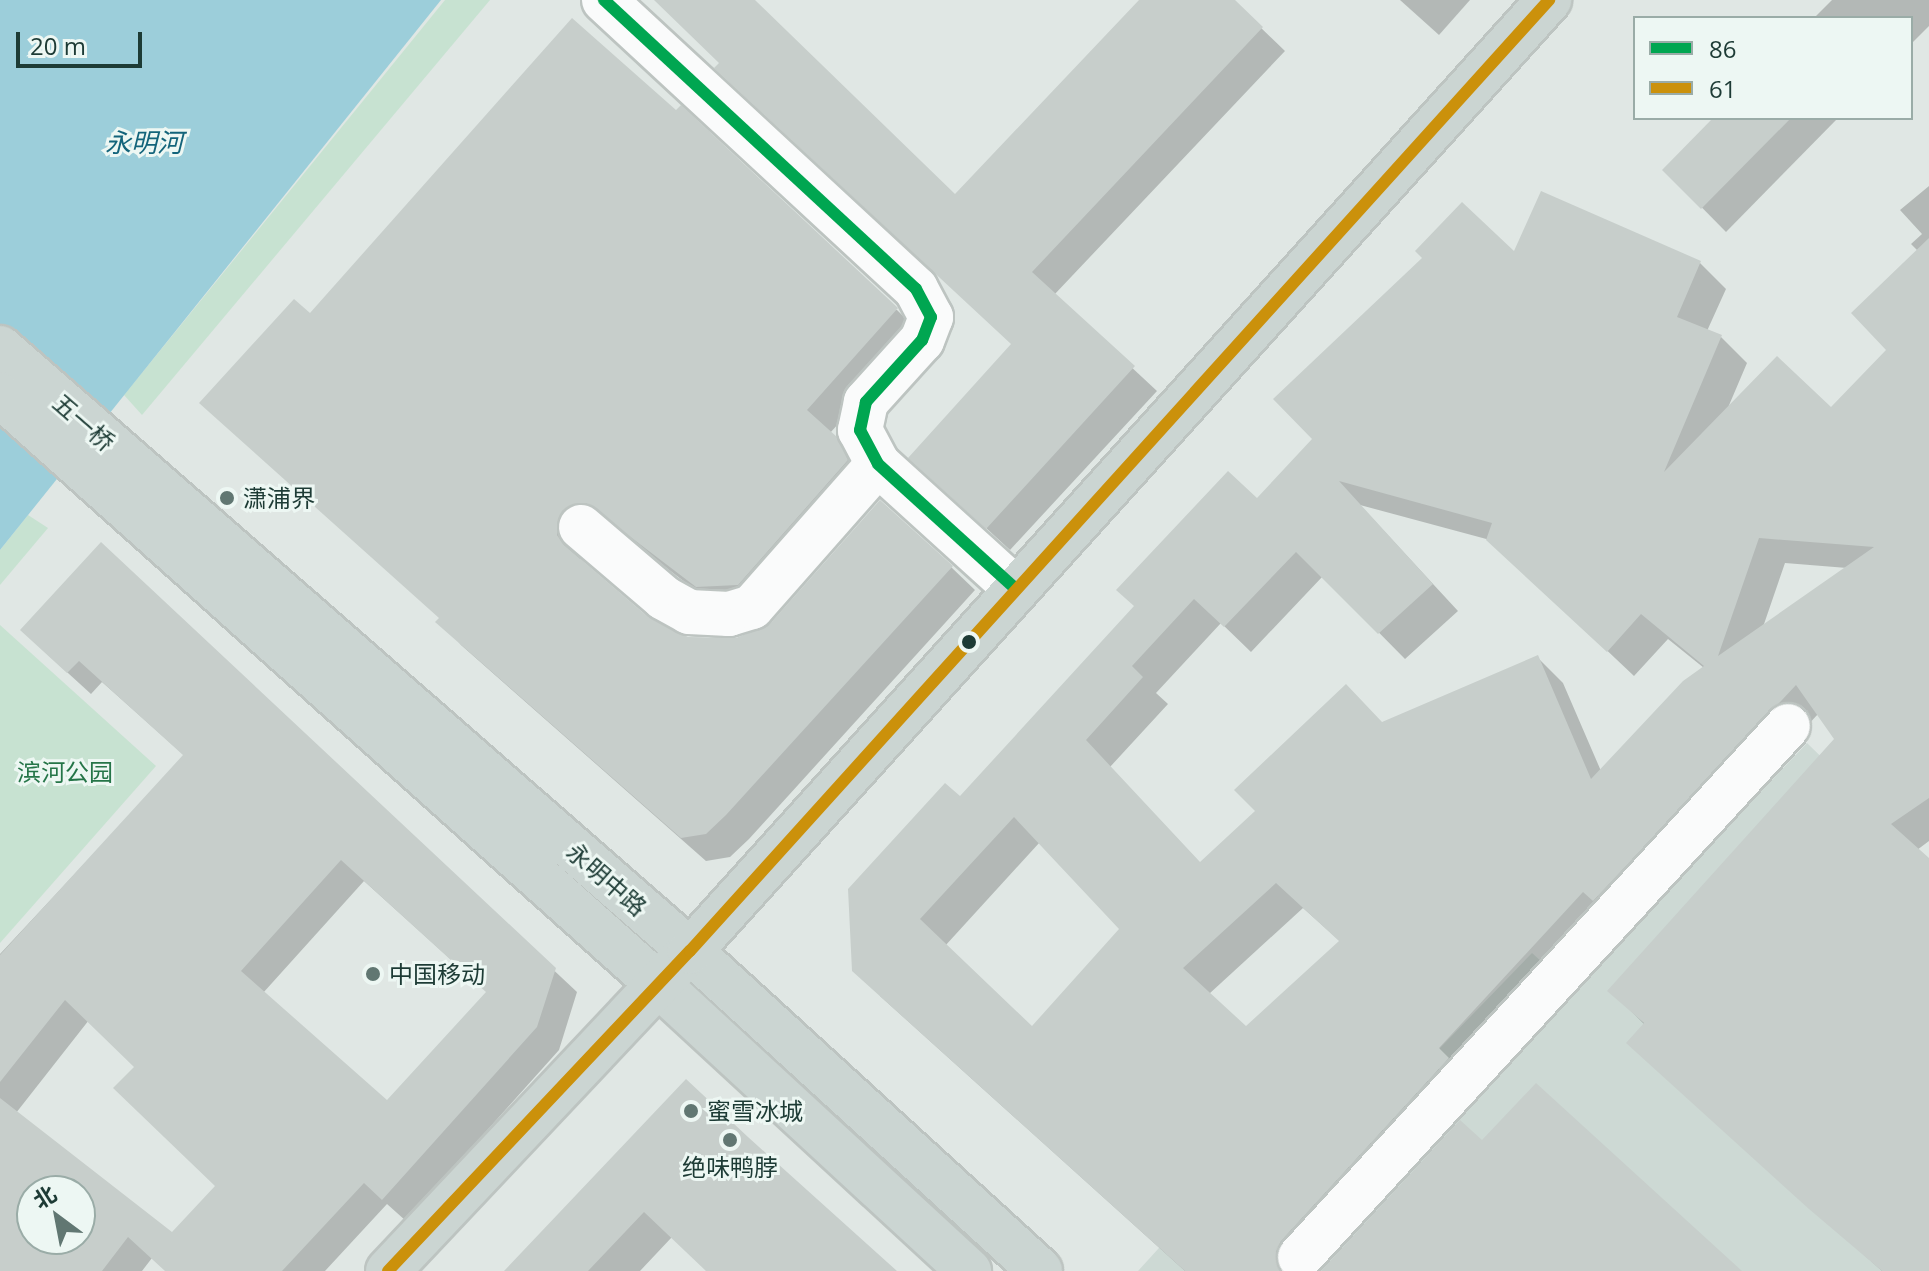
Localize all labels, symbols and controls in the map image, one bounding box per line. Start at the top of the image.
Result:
scale bar [20,16,146,66]
legend [1633,16,1913,120]
text: 20 m [30,29,86,62]
text: 86 [1709,32,1736,65]
text: 61 [1709,72,1736,105]
water label: 永明河 [105,127,183,159]
street label: 五一桥 [47,388,121,456]
place label: 潇浦界 [243,484,315,512]
marker: 潇浦界 [218,489,236,507]
unlabelled marker [961,634,977,650]
park label: 滨河公园 [17,758,113,786]
street label: 永明中路 [561,837,653,921]
place label: 中国移动 [389,960,485,988]
marker: 中国移动 [364,965,382,983]
place label: 蜜雪冰城 [707,1097,803,1125]
marker: 蜜雪冰城 [682,1102,700,1120]
marker: 绝味鸭脖 [721,1131,739,1149]
place label: 绝味鸭脖 [682,1153,778,1181]
north arrow [16,1175,96,1255]
text: 北 [27,1178,62,1215]

